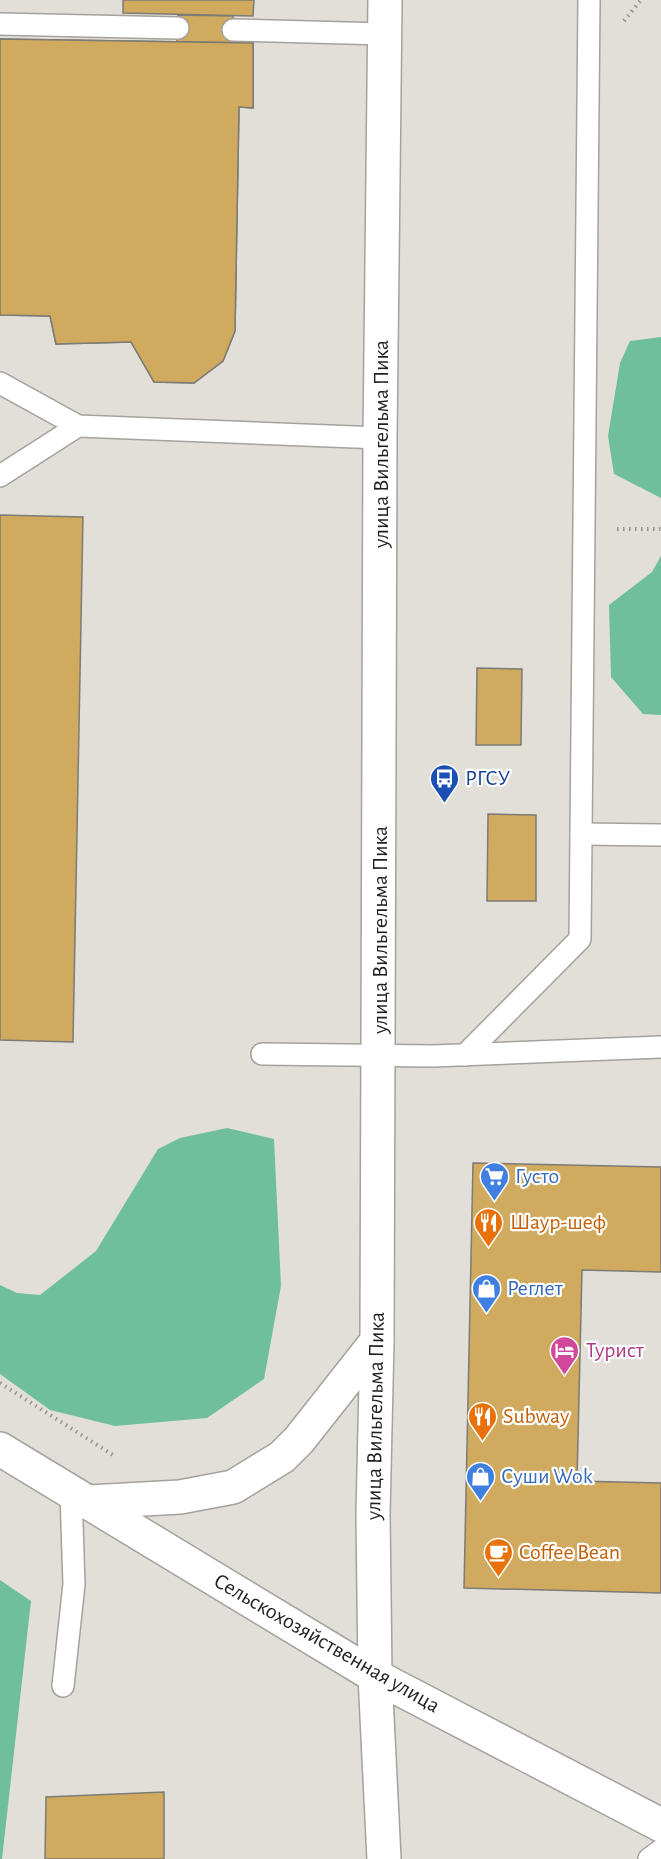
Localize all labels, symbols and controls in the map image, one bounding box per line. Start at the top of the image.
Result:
street label: улица Вильгельма Пика [370,340,392,549]
bus stop icon: РГСУ [428,762,460,804]
place label: РГСУ [465,767,511,789]
street label: улица Вильгельма Пика [369,826,391,1035]
supermarket icon: Густо [478,1160,510,1202]
place label: Густо [515,1165,559,1187]
restaurant icon: Шаур-шеф [473,1206,505,1248]
place label: Шаур-шеф [510,1211,606,1233]
shop icon: Реглет [470,1272,502,1314]
place label: Реглет [507,1277,564,1299]
street label: улица Вильгельма Пика [362,1312,388,1521]
hotel icon: Турист [549,1334,581,1376]
place label: Турист [586,1339,645,1361]
restaurant icon: Subway [466,1400,498,1442]
place label: Subway [503,1405,570,1427]
shop icon: Суши Wok [464,1460,496,1502]
place label: Суши Wok [501,1465,593,1487]
cafe icon: Coffee Bean [482,1536,514,1578]
place label: Coffee Bean [519,1541,620,1563]
street label: Сельскохозяйственная улица [210,1569,444,1717]

